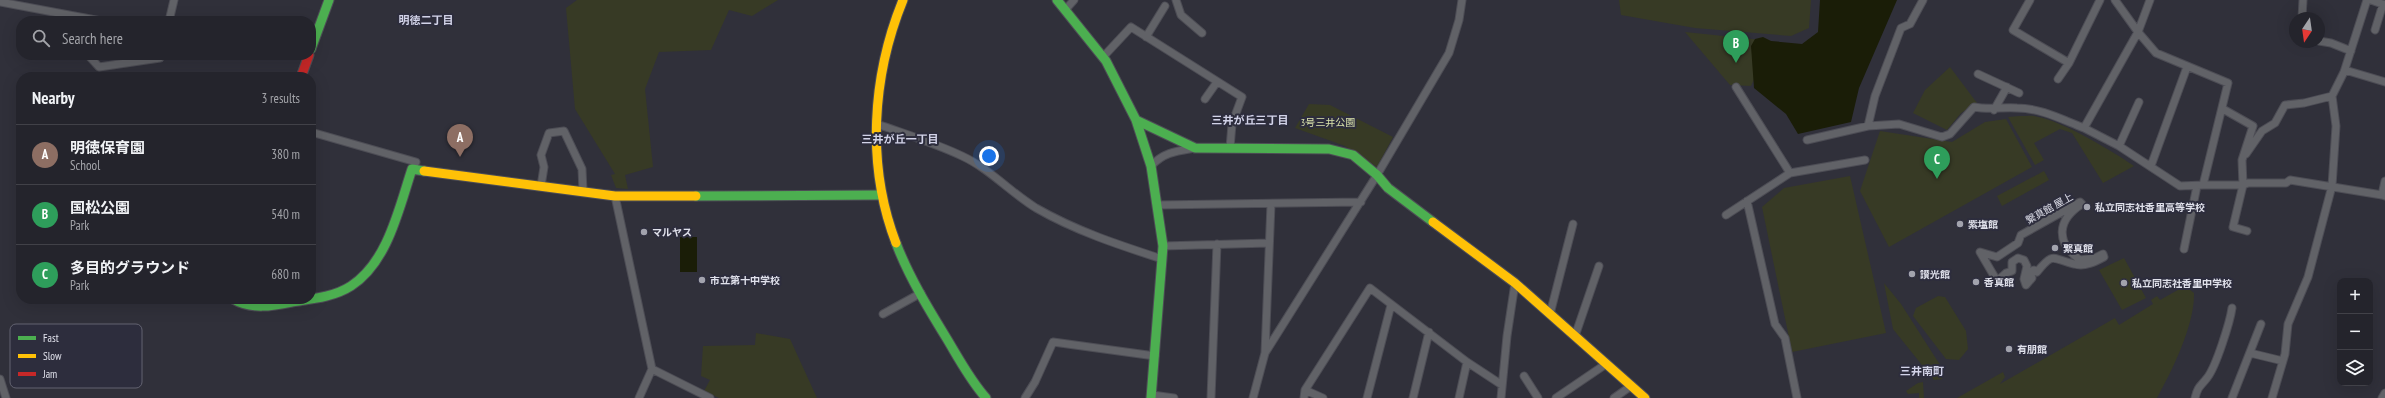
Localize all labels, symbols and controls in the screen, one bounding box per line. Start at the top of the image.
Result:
north arrow [2289,12,2325,48]
district label: 明徳二丁目 [399,13,454,27]
search box [16,16,316,60]
icon: search [30,27,52,49]
text: Search here [62,29,123,48]
pin: B [1723,30,1749,63]
text: Nearby [32,87,75,109]
text: 3 results [261,90,300,107]
district label: 三井が丘三丁目 [1212,113,1289,127]
park label: 3号三井公園 [1301,116,1355,129]
pin: A [447,124,473,157]
district label: 三井が丘一丁目 [862,132,939,146]
text: 明徳保育園 [70,138,145,157]
text: A [42,146,48,163]
text: 380 m [271,146,300,163]
your location [979,146,999,166]
pin: C [1924,146,1950,179]
text: School [70,157,100,174]
street label: 繋真館 屋上 [2023,190,2075,227]
text: 国松公園 [70,198,130,217]
place label: 私立同志社香里高等学校 [2095,201,2205,214]
marker: 私立同志社香里高等学校 [2082,202,2092,212]
text: B [42,206,48,223]
text: 540 m [271,206,300,223]
text: Park [70,217,89,234]
place label: 紫塩館 [1968,218,1998,231]
marker: 紫塩館 [1955,219,1965,229]
place label: マルヤス [652,226,692,239]
marker: マルヤス [639,227,649,237]
place label: 繋真館 [2063,242,2093,255]
marker: 繋真館 [2050,243,2060,253]
text: 多目的グラウンド [70,258,190,277]
text: C [42,266,48,283]
text: 680 m [271,266,300,283]
place label: 讃光館 [1920,268,1950,281]
marker: 讃光館 [1907,269,1917,279]
place label: 市立第十中学校 [710,274,780,287]
marker: 市立第十中学校 [697,275,707,285]
place label: 香真館 [1983,276,2014,289]
text: Park [70,277,89,294]
marker: 香真館 [1971,277,1981,287]
place label: 私立同志社香里中学校 [2132,277,2232,290]
marker: 私立同志社香里中学校 [2119,278,2129,288]
map controls [2337,278,2373,386]
button: + [2337,278,2373,314]
button: − [2337,314,2373,350]
legend [10,324,142,388]
text: Fast [43,331,59,345]
place label: 有朋館 [2017,343,2047,356]
marker: 有朋館 [2004,344,2014,354]
text: Slow [43,349,62,363]
button: layers [2337,350,2373,386]
district label: 三井南町 [1900,364,1944,378]
text: Jam [42,367,57,381]

